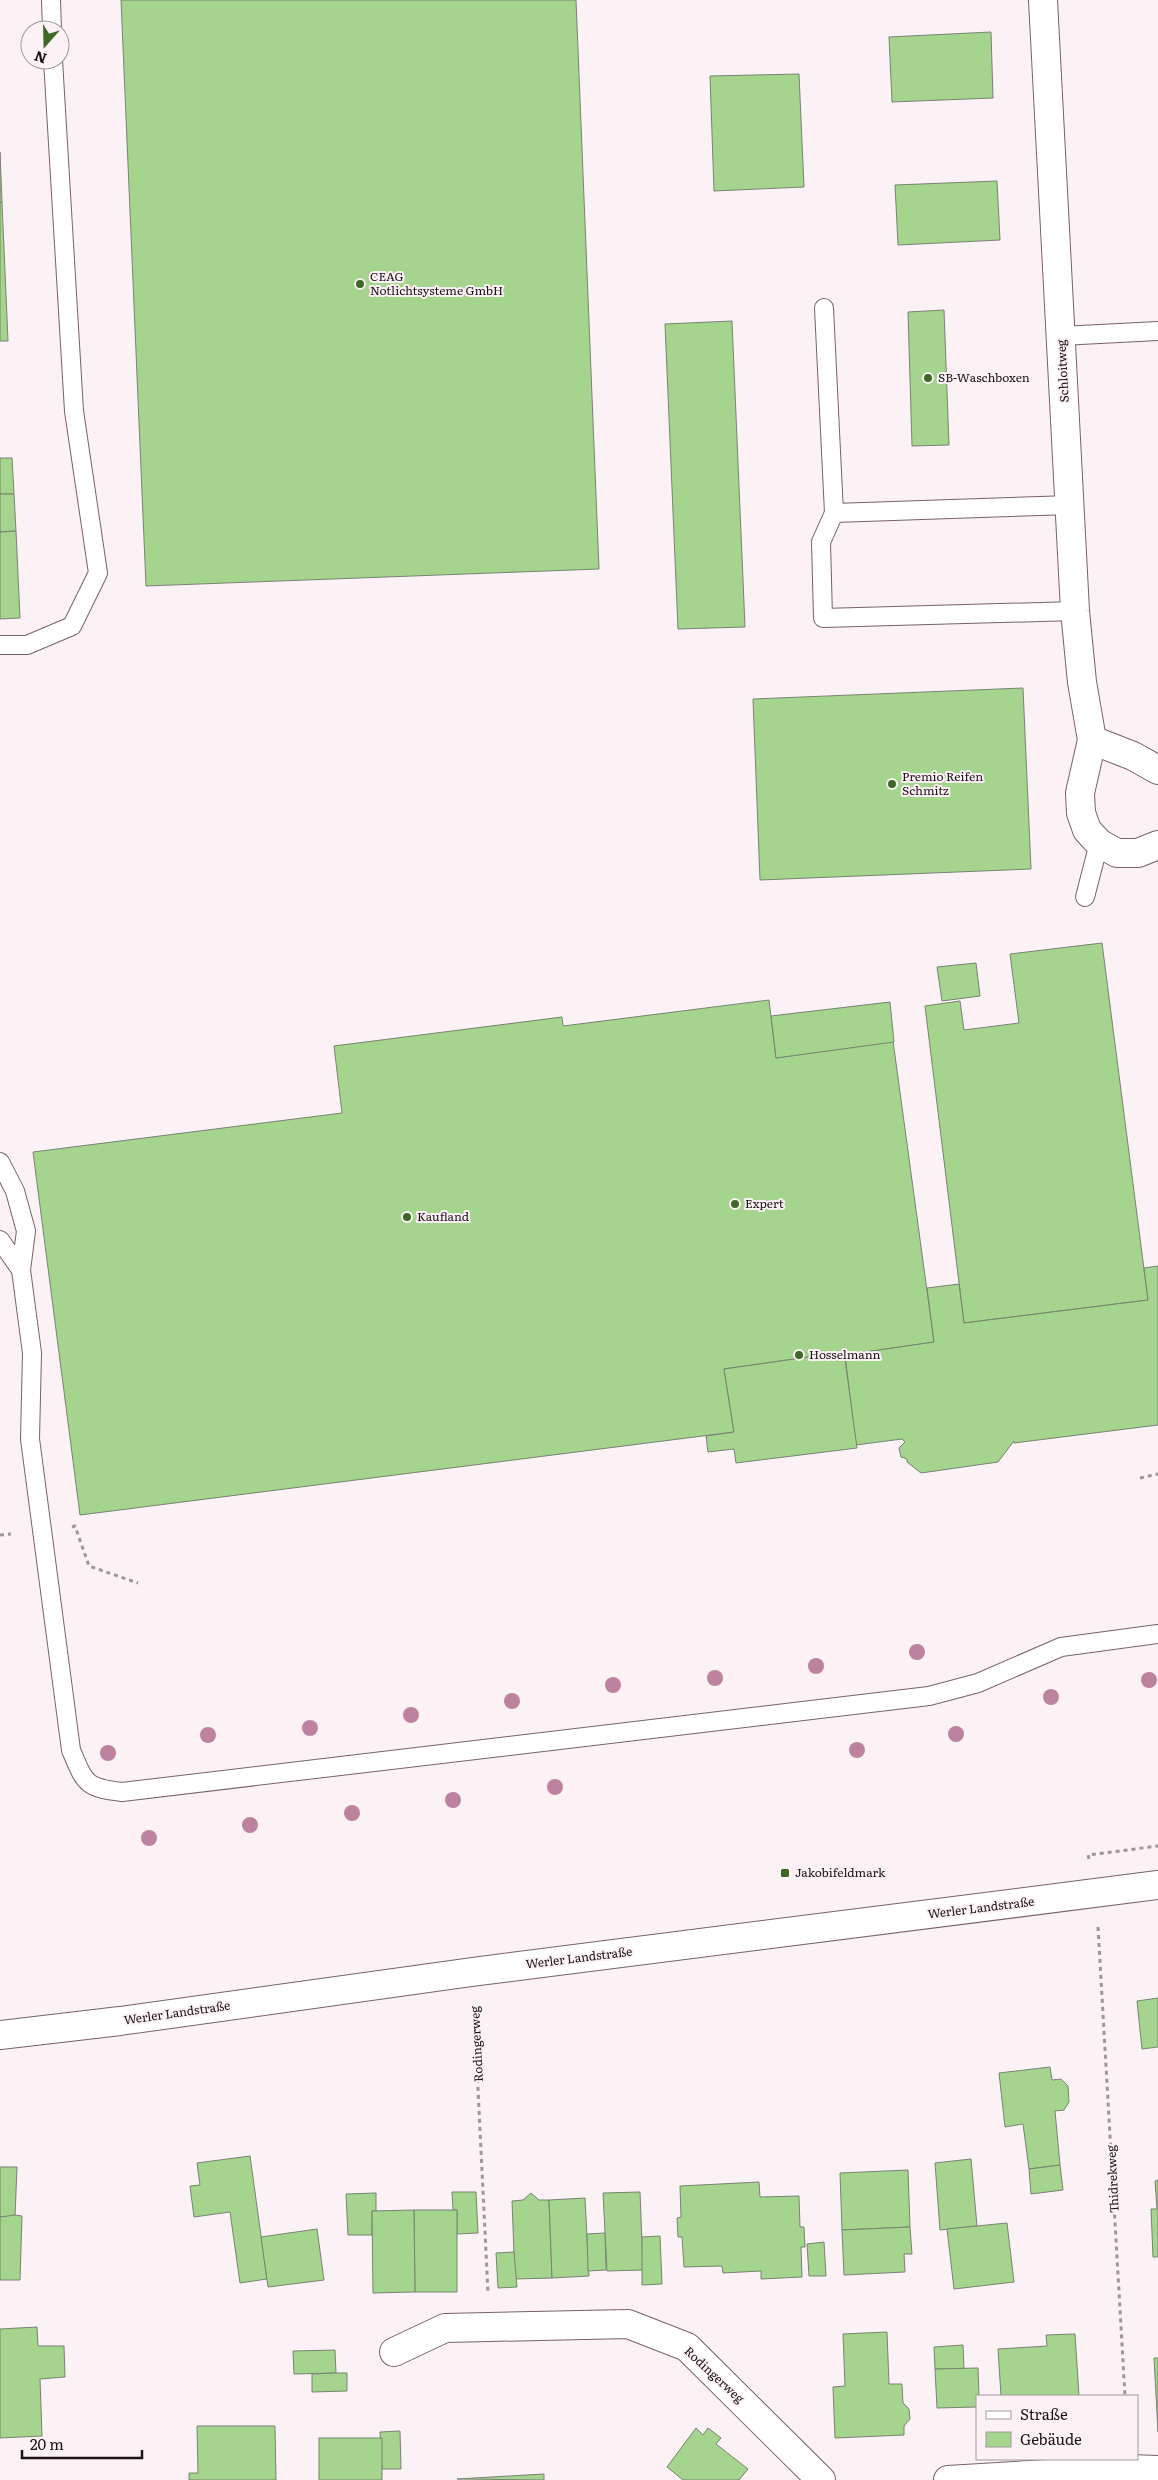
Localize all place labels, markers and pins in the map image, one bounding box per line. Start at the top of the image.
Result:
place label: CEAG Notlichtsysteme GmbH [370,267,503,299]
marker: CEAG Notlichtsysteme GmbH [354,278,366,290]
place label: SB-Waschboxen [938,368,1030,386]
marker: SB-Waschboxen [922,372,934,384]
place label: Premio Reifen Schmitz [902,767,983,799]
marker: Premio Reifen Schmitz [886,778,898,790]
place label: Expert [745,1194,784,1212]
marker: Expert [729,1198,741,1210]
place label: Kaufland [417,1207,470,1225]
marker: Kaufland [401,1211,413,1223]
place label: Hosselmann [809,1345,880,1363]
marker: Hosselmann [793,1349,805,1361]
place label: Jakobifeldmark [795,1863,886,1881]
marker: Jakobifeldmark [779,1867,791,1879]

